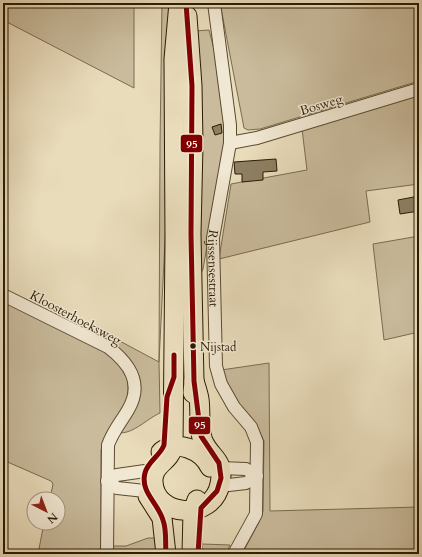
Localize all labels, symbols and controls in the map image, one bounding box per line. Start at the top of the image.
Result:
street label: Bosweg [298,90,346,120]
line badge: 95 [180,134,203,153]
text: 95 [186,137,198,152]
street label: Rijssensestraat [203,228,223,307]
street label: Kloosterhoeksweg [27,286,125,350]
place label: Nijstad [200,339,237,355]
marker: Nijstad [188,341,198,351]
line badge: 95 [188,416,211,435]
text: 95 [194,418,206,433]
north arrow [26,491,66,531]
text: N [43,509,61,527]

